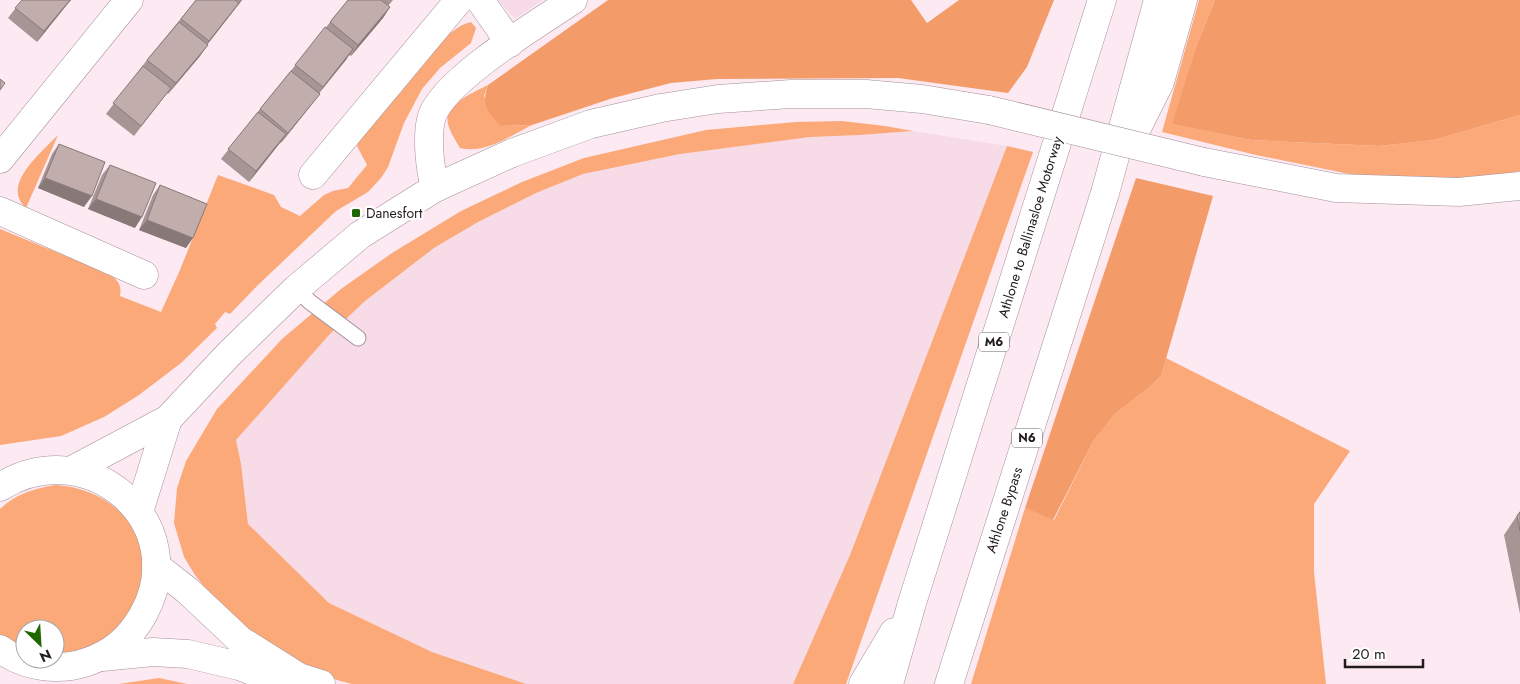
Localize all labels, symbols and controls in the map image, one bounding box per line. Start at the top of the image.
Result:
street label: Athlone to Ballinasloe Motorway [993,133,1067,320]
place label: Danesfort [366,203,423,223]
marker: Danesfort [350,207,362,219]
road number: M6 [979,332,1009,352]
road number: N6 [1012,428,1042,448]
street label: Athlone Bypass [981,464,1027,556]
north arrow [15,619,65,669]
scale bar [1345,636,1422,668]
text: 20 m [1352,643,1386,665]
text: N [36,644,55,667]

